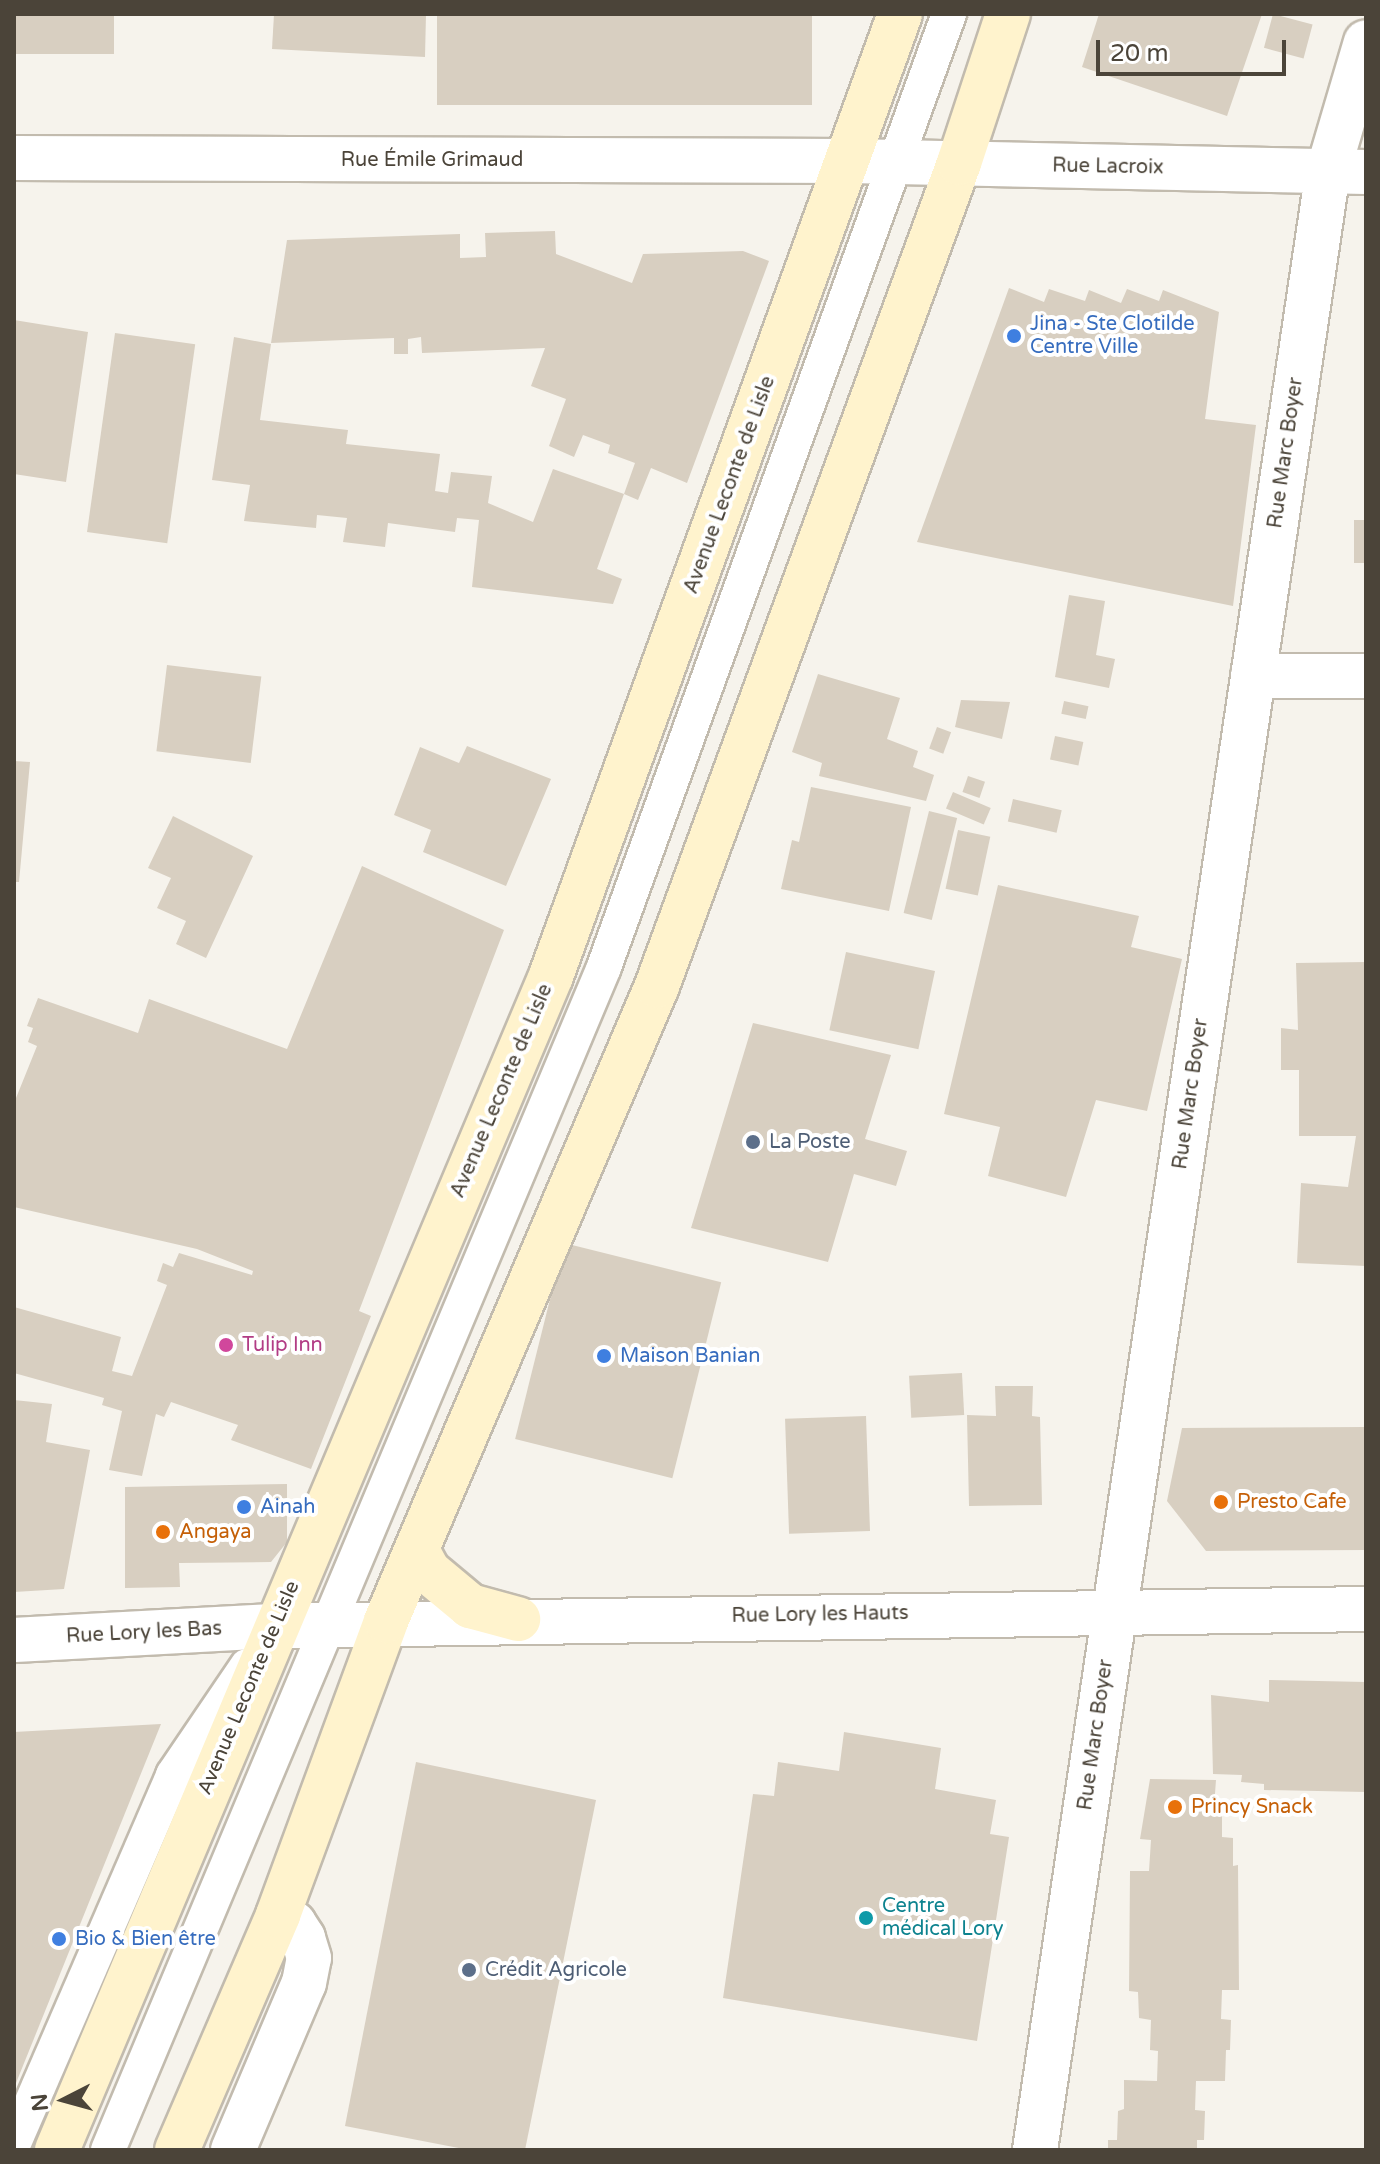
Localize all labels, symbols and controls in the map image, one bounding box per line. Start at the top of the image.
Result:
scale bar [1100,24,1290,74]
text: 20 m [1110,39,1168,68]
street label: Rue Émile Grimaud [341,148,523,172]
street label: Rue Lacroix [1052,154,1164,180]
place label: Jina - Ste Clotilde Centre Ville [1030,312,1195,359]
marker: Jina - Ste Clotilde Centre Ville [1005,327,1023,345]
street label: Avenue Leconte de Lisle [679,373,781,597]
street label: Rue Marc Boyer [1264,376,1308,530]
street label: Avenue Leconte de Lisle [446,981,558,1201]
street label: Rue Marc Boyer [1169,1017,1213,1171]
place label: La Poste [769,1130,851,1154]
marker: La Poste [744,1133,762,1151]
place label: Tulip Inn [242,1333,323,1357]
marker: Tulip Inn [217,1336,235,1354]
place label: Maison Banian [620,1344,760,1368]
marker: Maison Banian [595,1347,613,1365]
place label: Presto Cafe [1237,1490,1347,1514]
marker: Presto Cafe [1212,1493,1230,1511]
place label: Ainah [260,1495,315,1519]
marker: Ainah [235,1498,253,1516]
place label: Angaya [179,1520,252,1544]
marker: Angaya [154,1523,172,1541]
street label: Avenue Leconte de Lisle [193,1578,305,1798]
street label: Rue Lory les Hauts [731,1601,909,1629]
street label: Rue Lory les Bas [65,1617,223,1649]
street label: Rue Marc Boyer [1074,1658,1118,1812]
place label: Princy Snack [1191,1795,1313,1819]
marker: Princy Snack [1166,1798,1184,1816]
place label: Centre médical Lory [882,1894,1003,1941]
marker: Centre médical Lory [857,1909,875,1927]
place label: Bio & Bien être [75,1927,216,1951]
marker: Bio & Bien être [50,1930,68,1948]
place label: Crédit Agricole [485,1958,627,1982]
marker: Crédit Agricole [460,1961,478,1979]
north arrow [24,2060,104,2140]
text: N [26,2092,54,2113]

